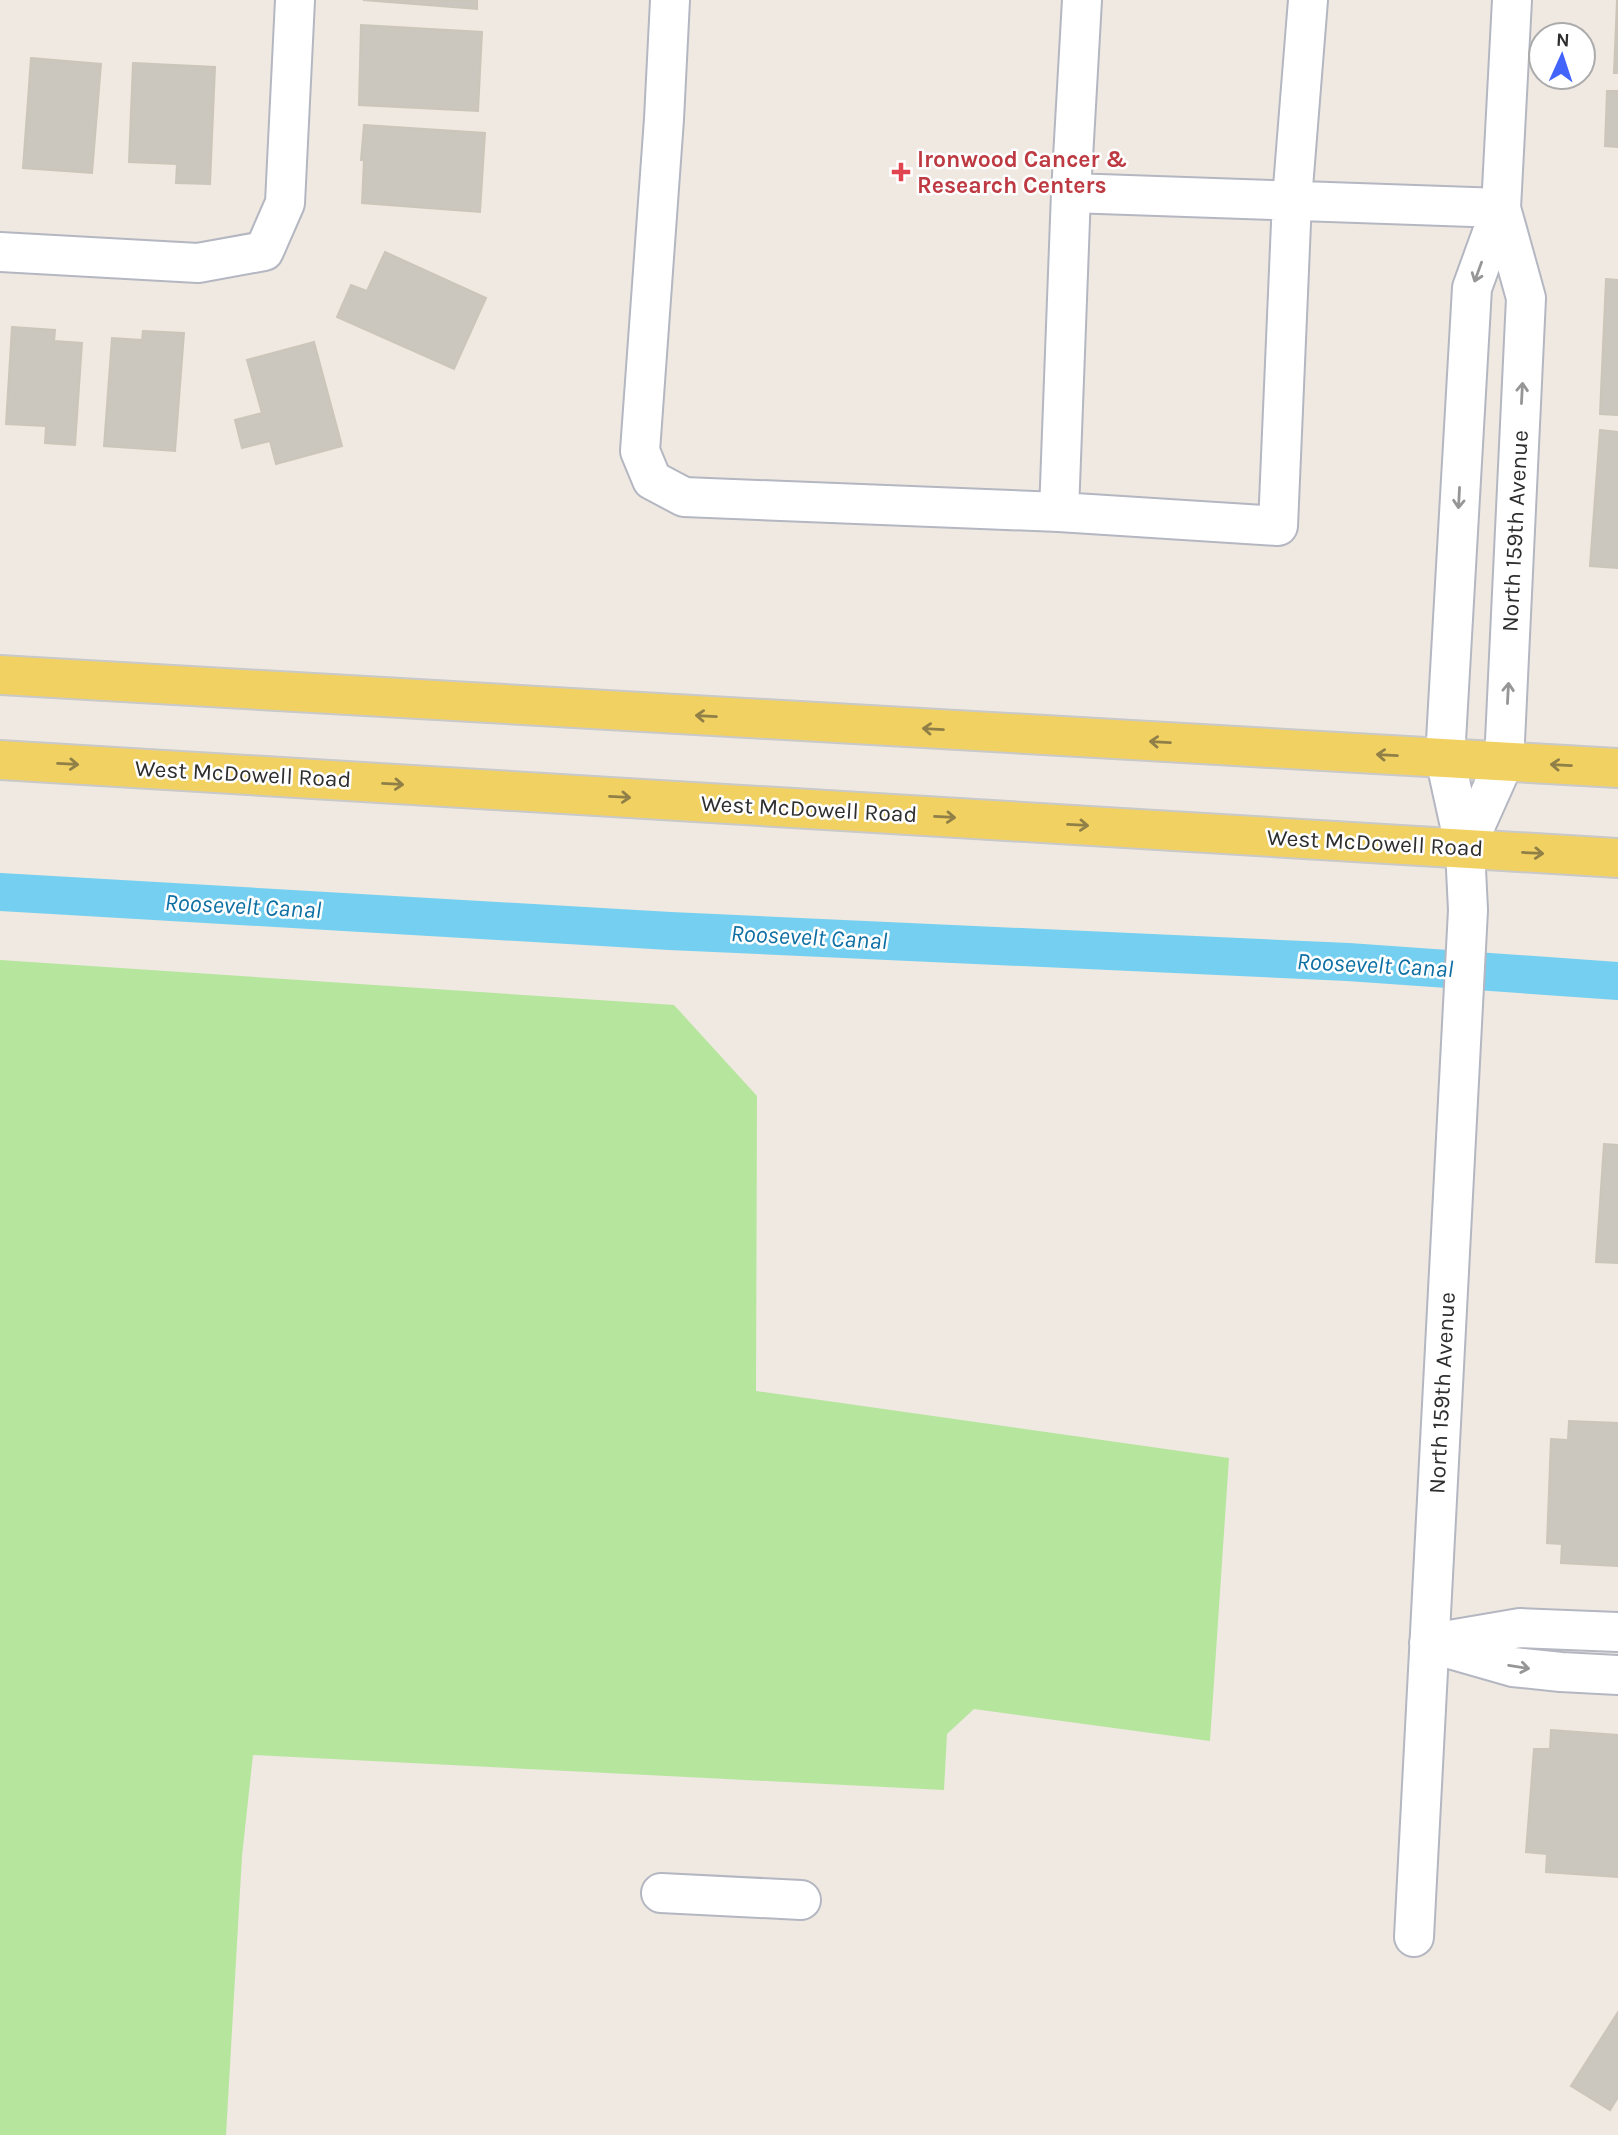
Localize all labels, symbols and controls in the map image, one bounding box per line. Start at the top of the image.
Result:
north arrow [1527,21,1597,91]
text: N [1555,29,1570,51]
place label: Ironwood Cancer & Research Centers [917,146,1128,199]
marker: Ironwood Cancer & Research Centers [891,162,911,182]
one-way arrow [1470,260,1483,282]
one-way arrow [1515,381,1528,404]
street label: North 159th Avenue [1496,429,1534,633]
one-way arrow [1453,486,1466,509]
one-way arrow [1501,682,1514,705]
one-way arrow [695,709,718,722]
one-way arrow [922,722,945,735]
one-way arrow [1149,735,1172,748]
one-way arrow [1377,748,1399,761]
street label: West McDowell Road [134,755,352,793]
one-way arrow [56,757,79,770]
one-way arrow [1550,758,1573,771]
one-way arrow [381,777,404,790]
street label: West McDowell Road [700,790,918,828]
one-way arrow [608,791,631,804]
one-way arrow [933,811,956,824]
one-way arrow [1066,819,1089,832]
street label: West McDowell Road [1266,824,1484,862]
one-way arrow [1521,846,1544,859]
water label: Roosevelt Canal [164,888,322,924]
water label: Roosevelt Canal [730,919,888,955]
water label: Roosevelt Canal [1296,947,1454,983]
street label: North 159th Avenue [1423,1291,1461,1495]
one-way arrow [1507,1661,1530,1674]

